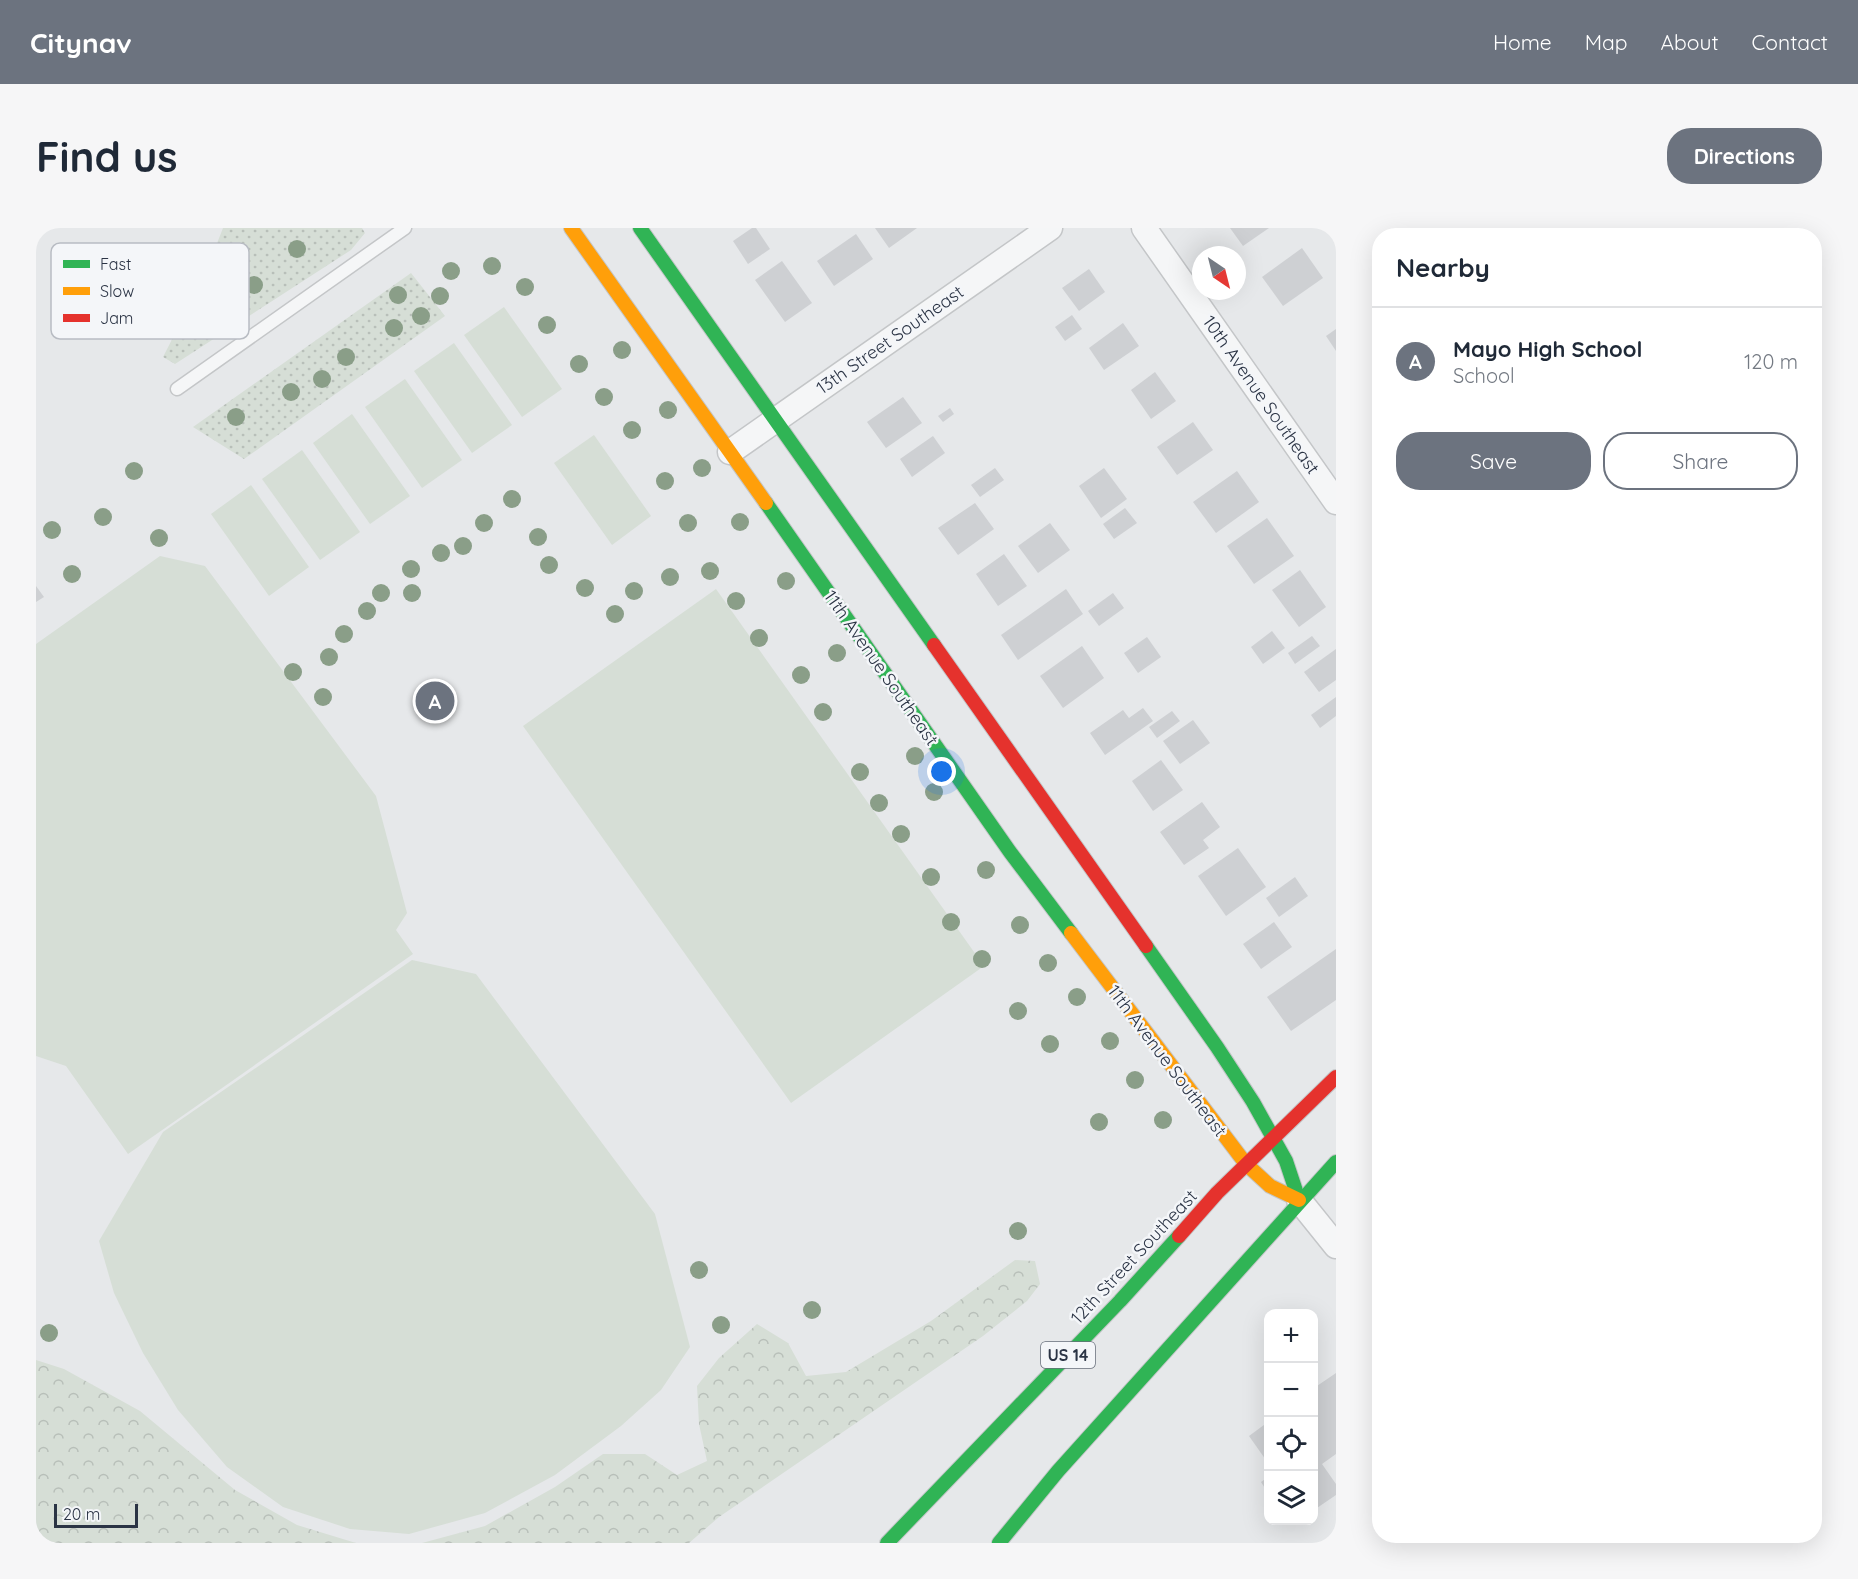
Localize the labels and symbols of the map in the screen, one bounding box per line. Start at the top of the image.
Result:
legend [51,243,249,339]
north arrow [1192,246,1246,300]
text: Fast [100,254,131,274]
street label: 13th Street Southeast [812,280,968,399]
text: Slow [100,281,134,301]
text: Jam [100,308,133,328]
street label: 10th Avenue Southeast [1198,311,1325,478]
street label: 11th Avenue Southeast [819,586,944,750]
pin: A [416,678,454,724]
your location [927,757,956,786]
street label: 11th Avenue Southeast [1103,980,1232,1141]
street label: 12th Street Southeast [1065,1185,1202,1329]
road number: US 14 [1041,1342,1095,1368]
scale bar [54,1501,138,1528]

